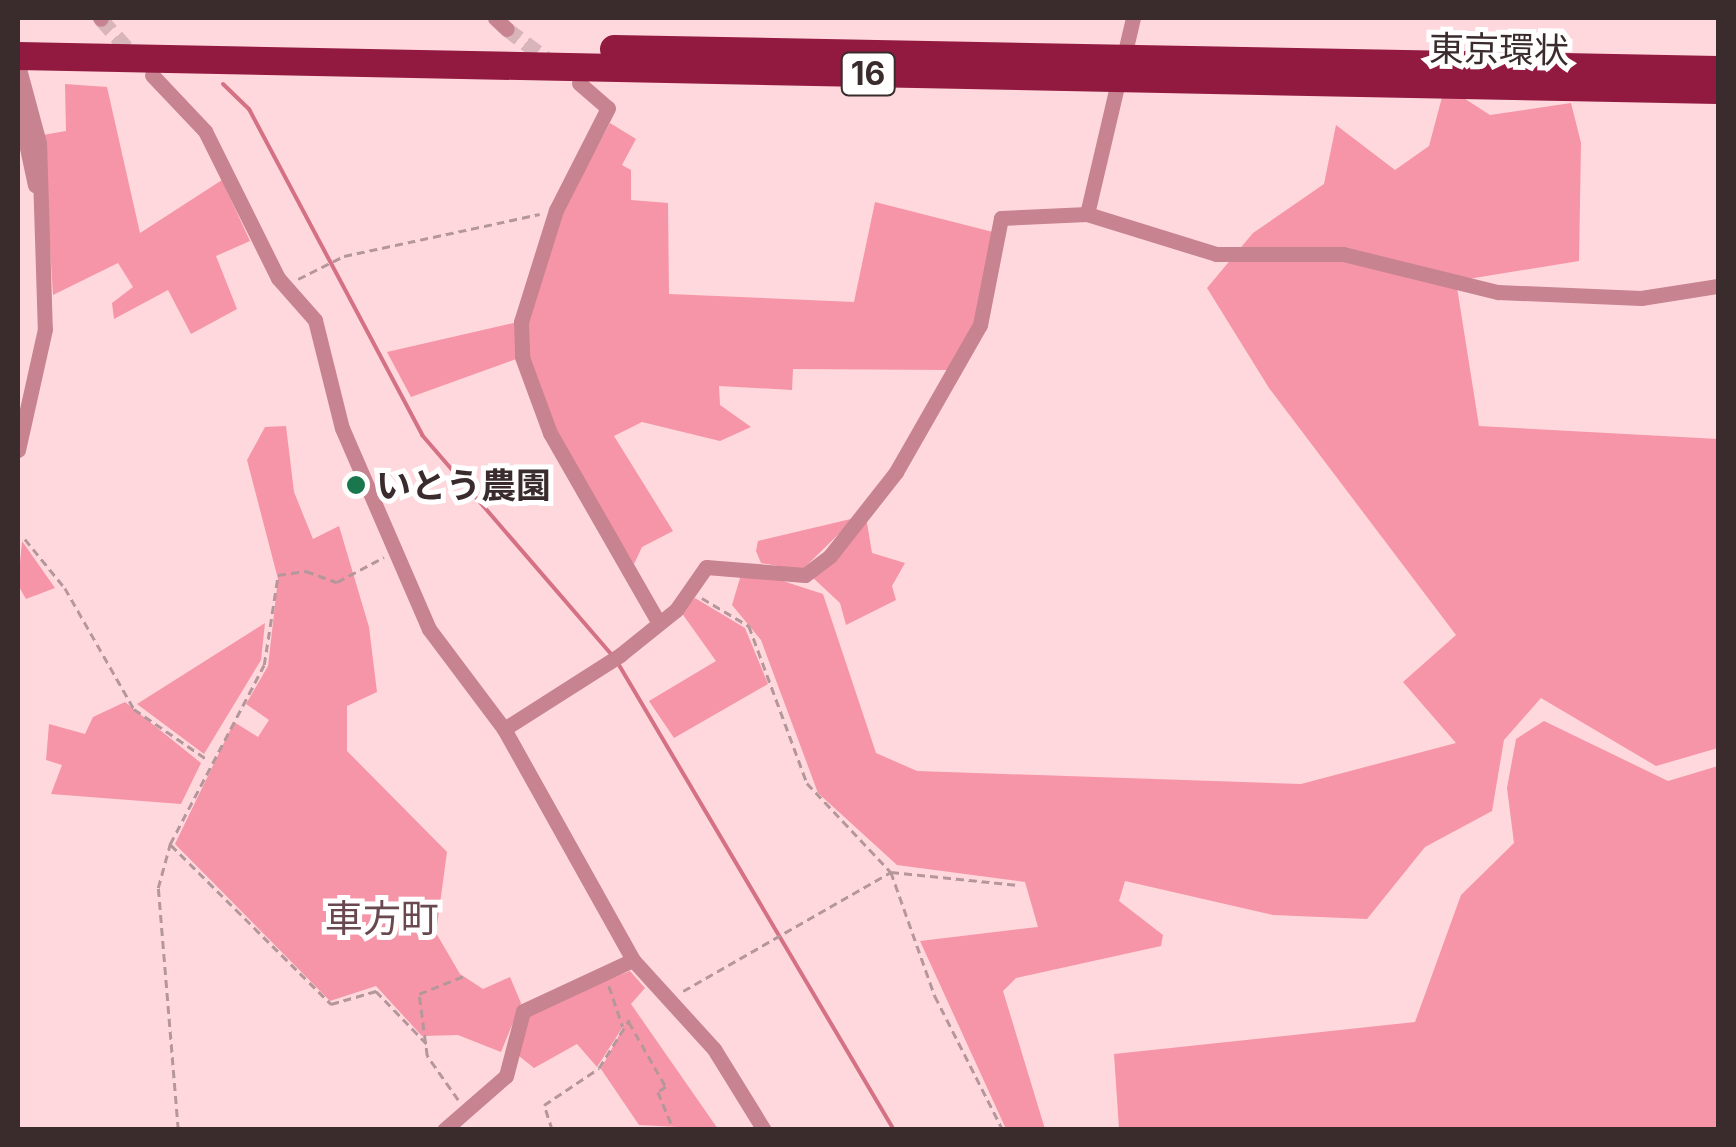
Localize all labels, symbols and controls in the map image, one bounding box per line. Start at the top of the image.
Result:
street label: 東京環状 [1429,27,1569,71]
road number: 16 [840,47,896,101]
place label: いとう農園 [376,464,551,506]
marker: いとう農園 [345,474,367,496]
district label: 車方町 [325,896,439,942]

